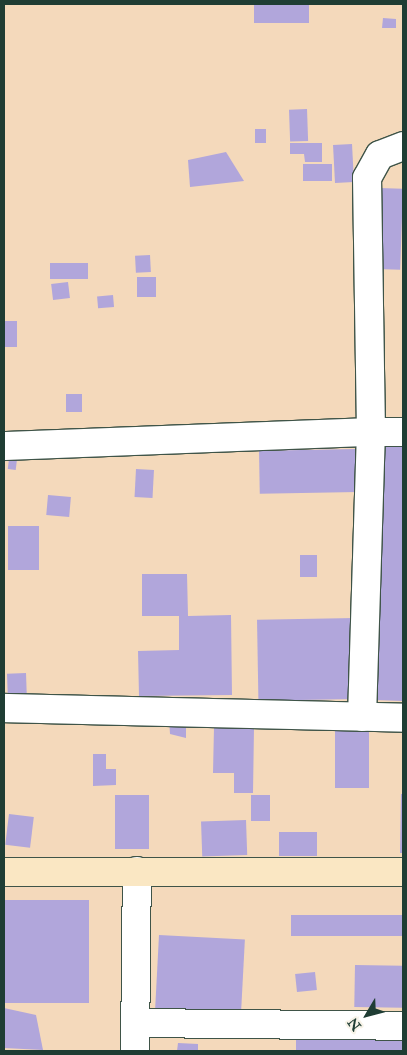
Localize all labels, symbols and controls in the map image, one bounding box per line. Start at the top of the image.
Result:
north arrow [342,990,392,1040]
text: N [344,1014,365,1034]

